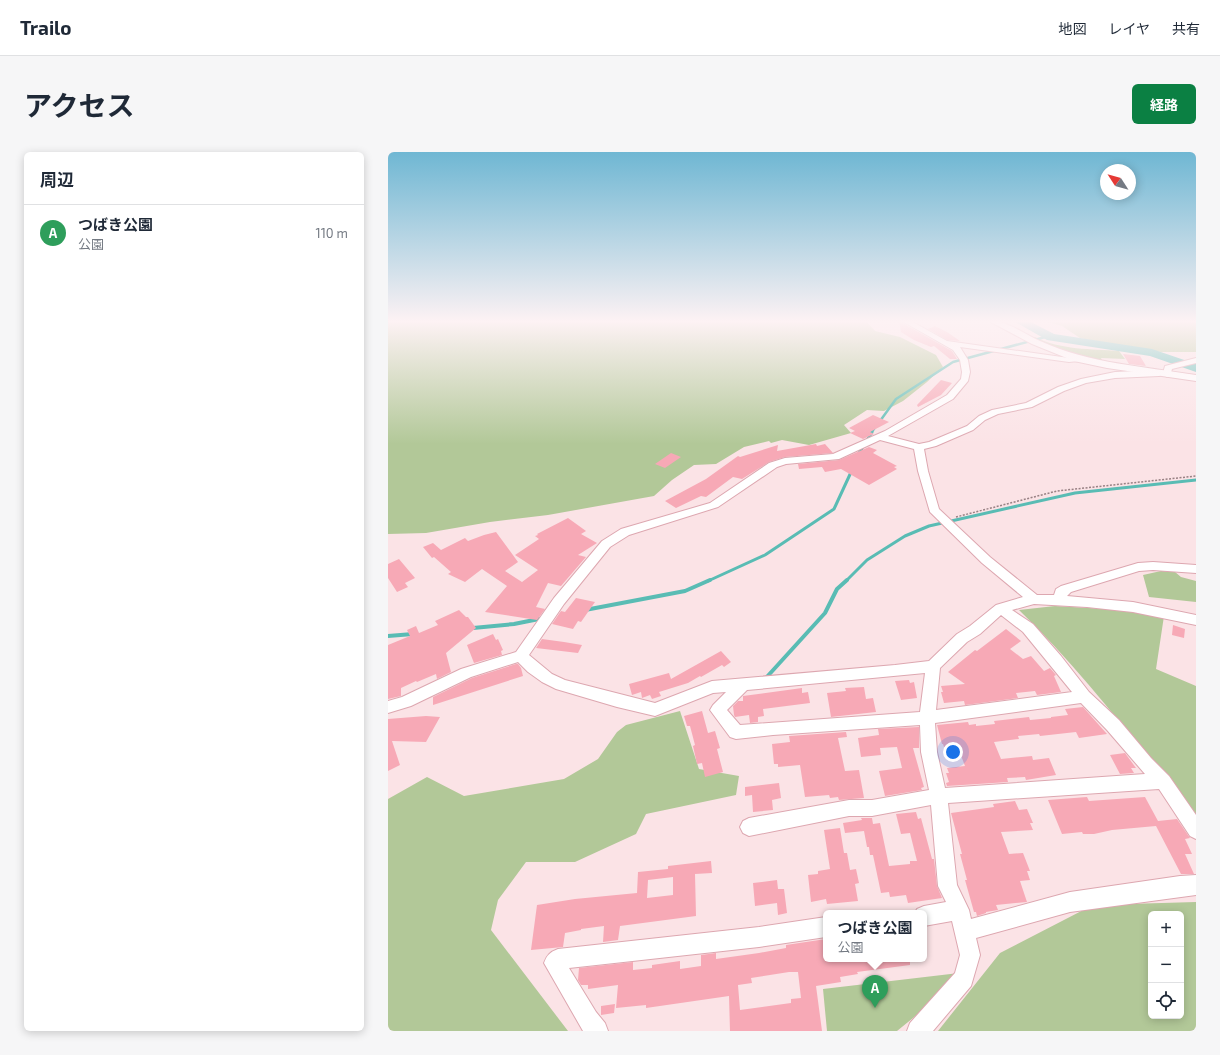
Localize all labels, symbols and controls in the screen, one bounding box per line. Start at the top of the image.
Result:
text: Trailo [20,16,72,39]
text: 地図 [1058,20,1086,37]
text: レイヤ [1108,20,1150,37]
text: 共有 [1172,20,1200,37]
button: 経路 [1132,84,1196,124]
text: アクセス [24,88,135,122]
north arrow [1100,164,1136,200]
text: 周辺 [40,169,74,189]
text: つばき公園 [78,215,153,233]
text: A [49,225,57,241]
text: 110 m [316,225,348,241]
text: 公園 [78,236,104,252]
your location [943,742,963,762]
popup [823,910,927,962]
map controls [1148,911,1184,1019]
button: + [1148,911,1184,947]
text: つばき公園 [837,918,913,936]
text: 公園 [837,939,864,955]
button: − [1148,947,1184,983]
pin: A [862,975,888,1008]
button: locate [1148,983,1184,1019]

